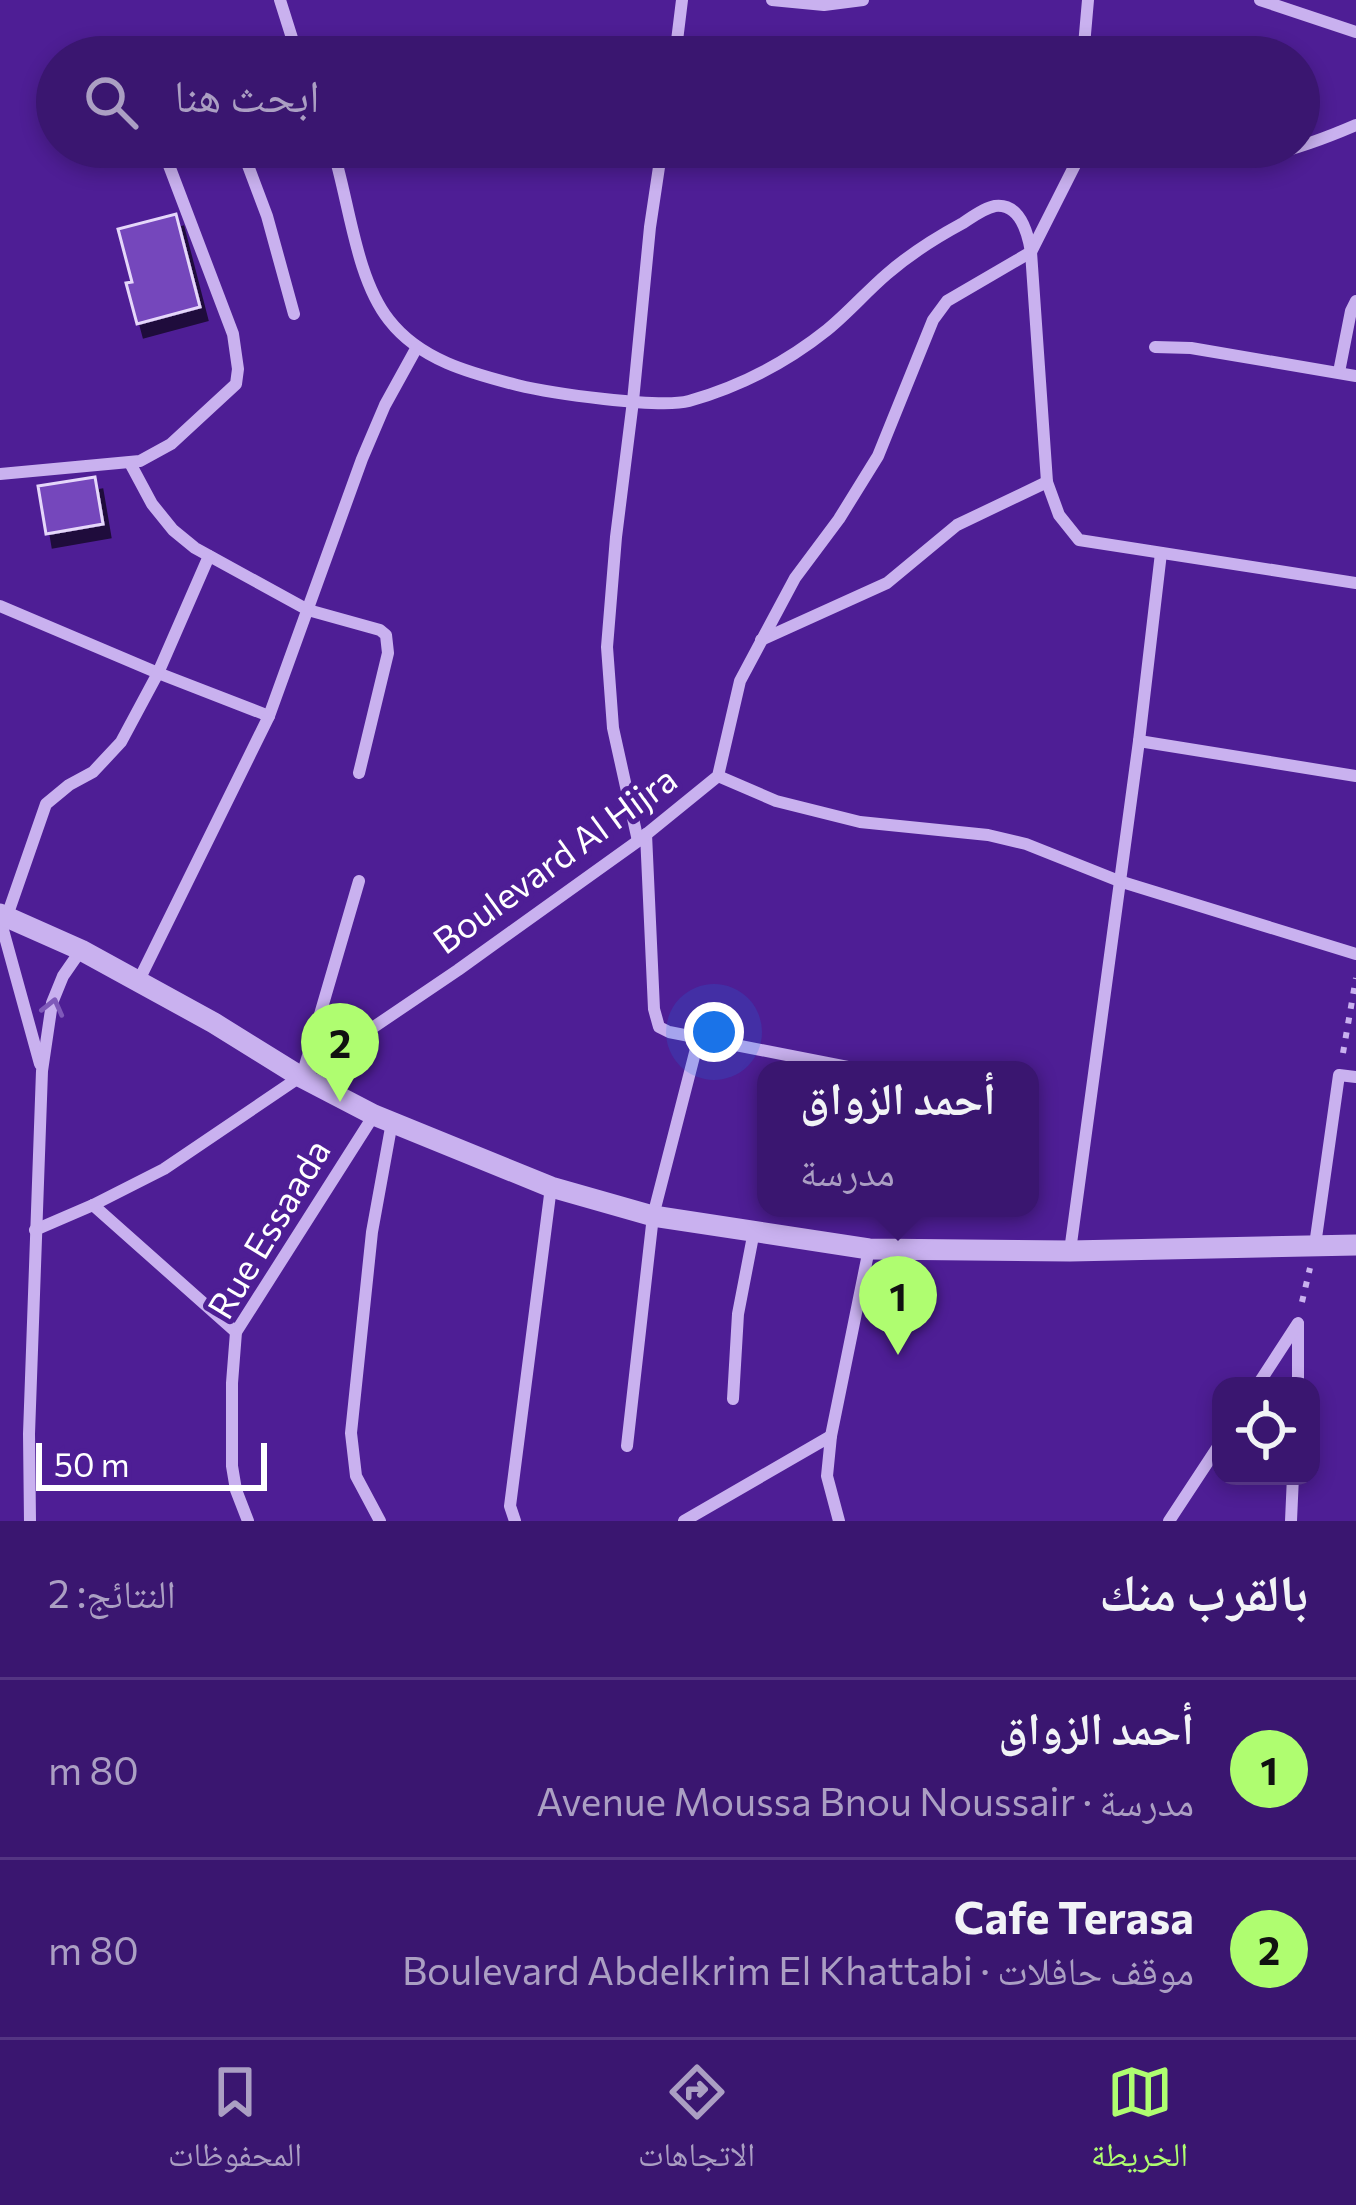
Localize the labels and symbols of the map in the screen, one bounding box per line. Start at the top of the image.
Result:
street label: Boulevard Al Hijra [424,755,684,961]
one-way arrow [39,998,64,1018]
your location [684,1002,744,1062]
pin: 2 [301,1003,379,1102]
street label: Rue Essaada [197,1130,338,1326]
pin: 1 [859,1256,937,1355]
scale bar [36,1437,267,1490]

